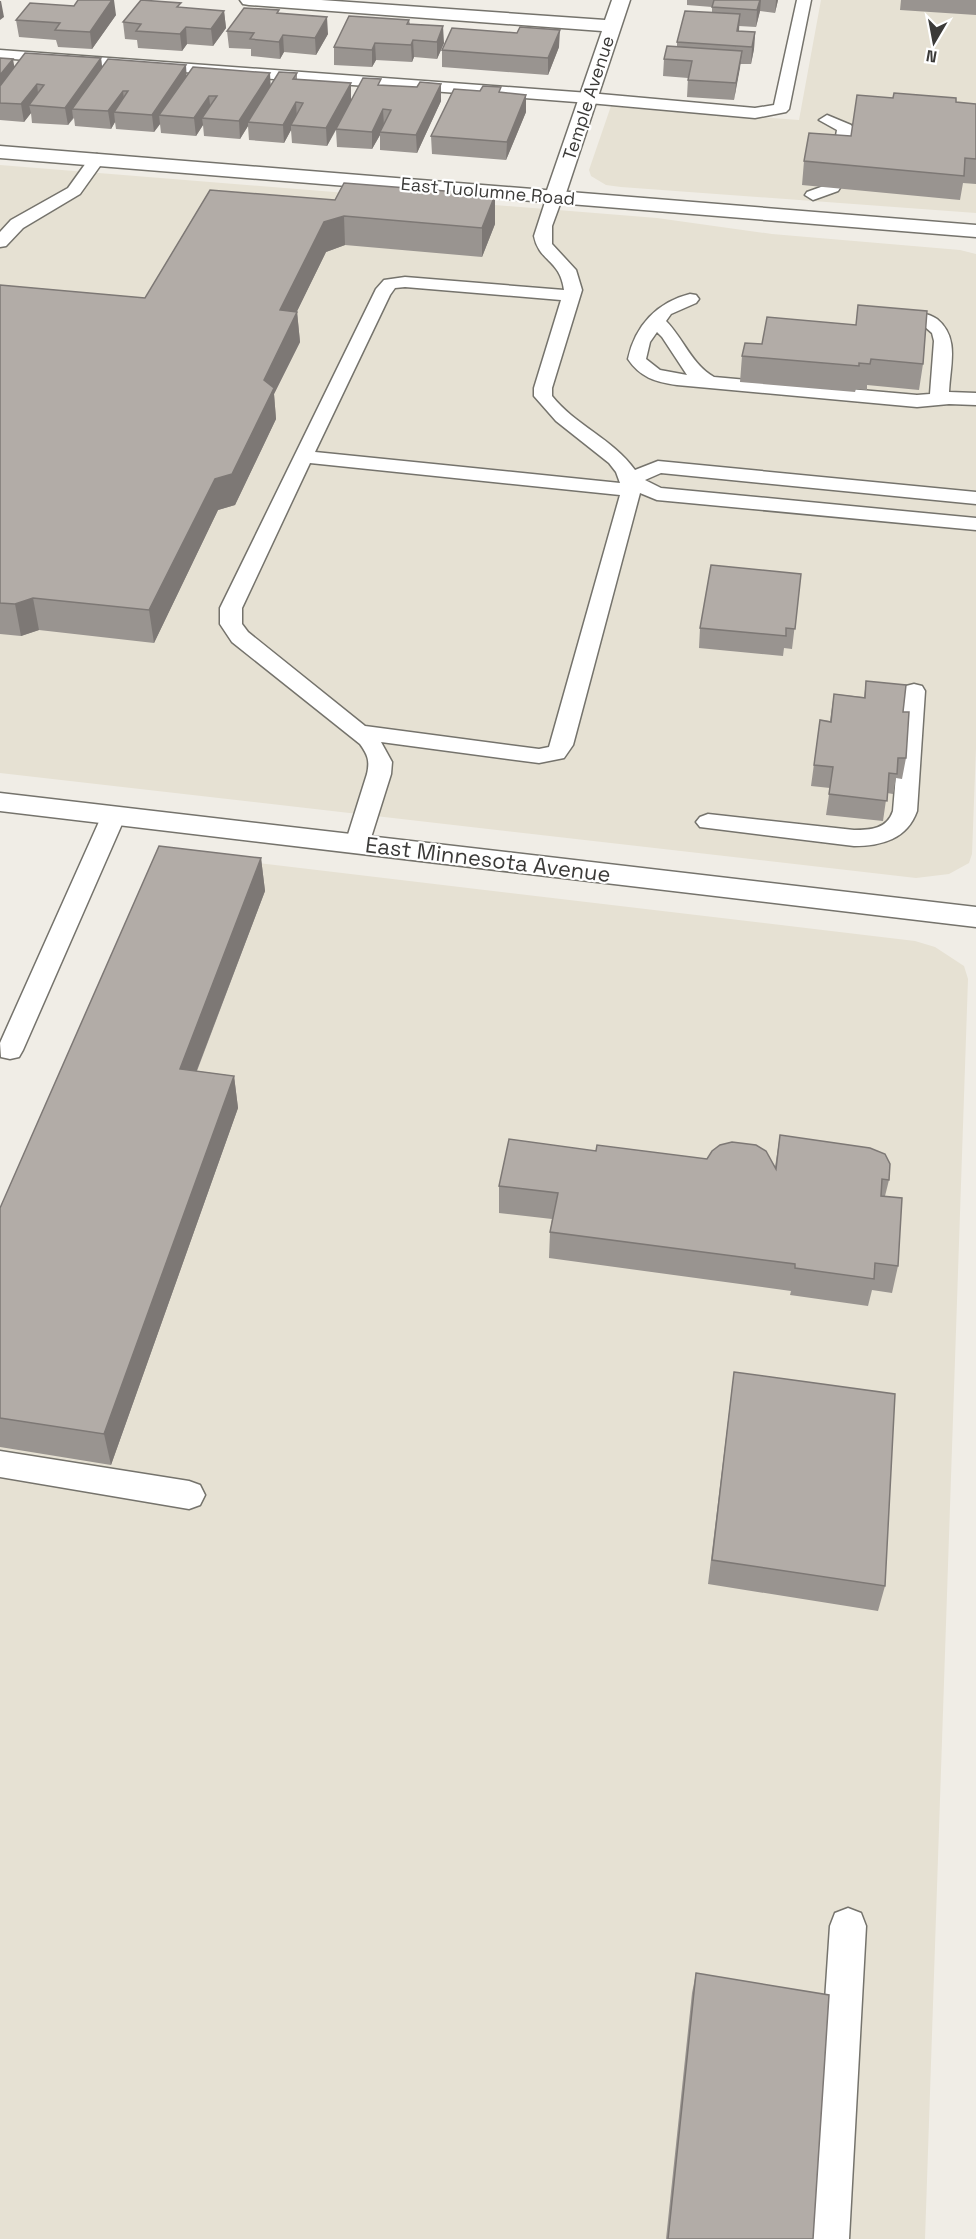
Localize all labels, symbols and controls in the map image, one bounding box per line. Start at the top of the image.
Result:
north arrow [904,12,964,72]
street label: Temple Avenue [557,33,619,163]
text: N [924,45,939,68]
street label: East Tuolumne Road [400,172,576,210]
street label: East Minnesota Avenue [364,830,612,888]

